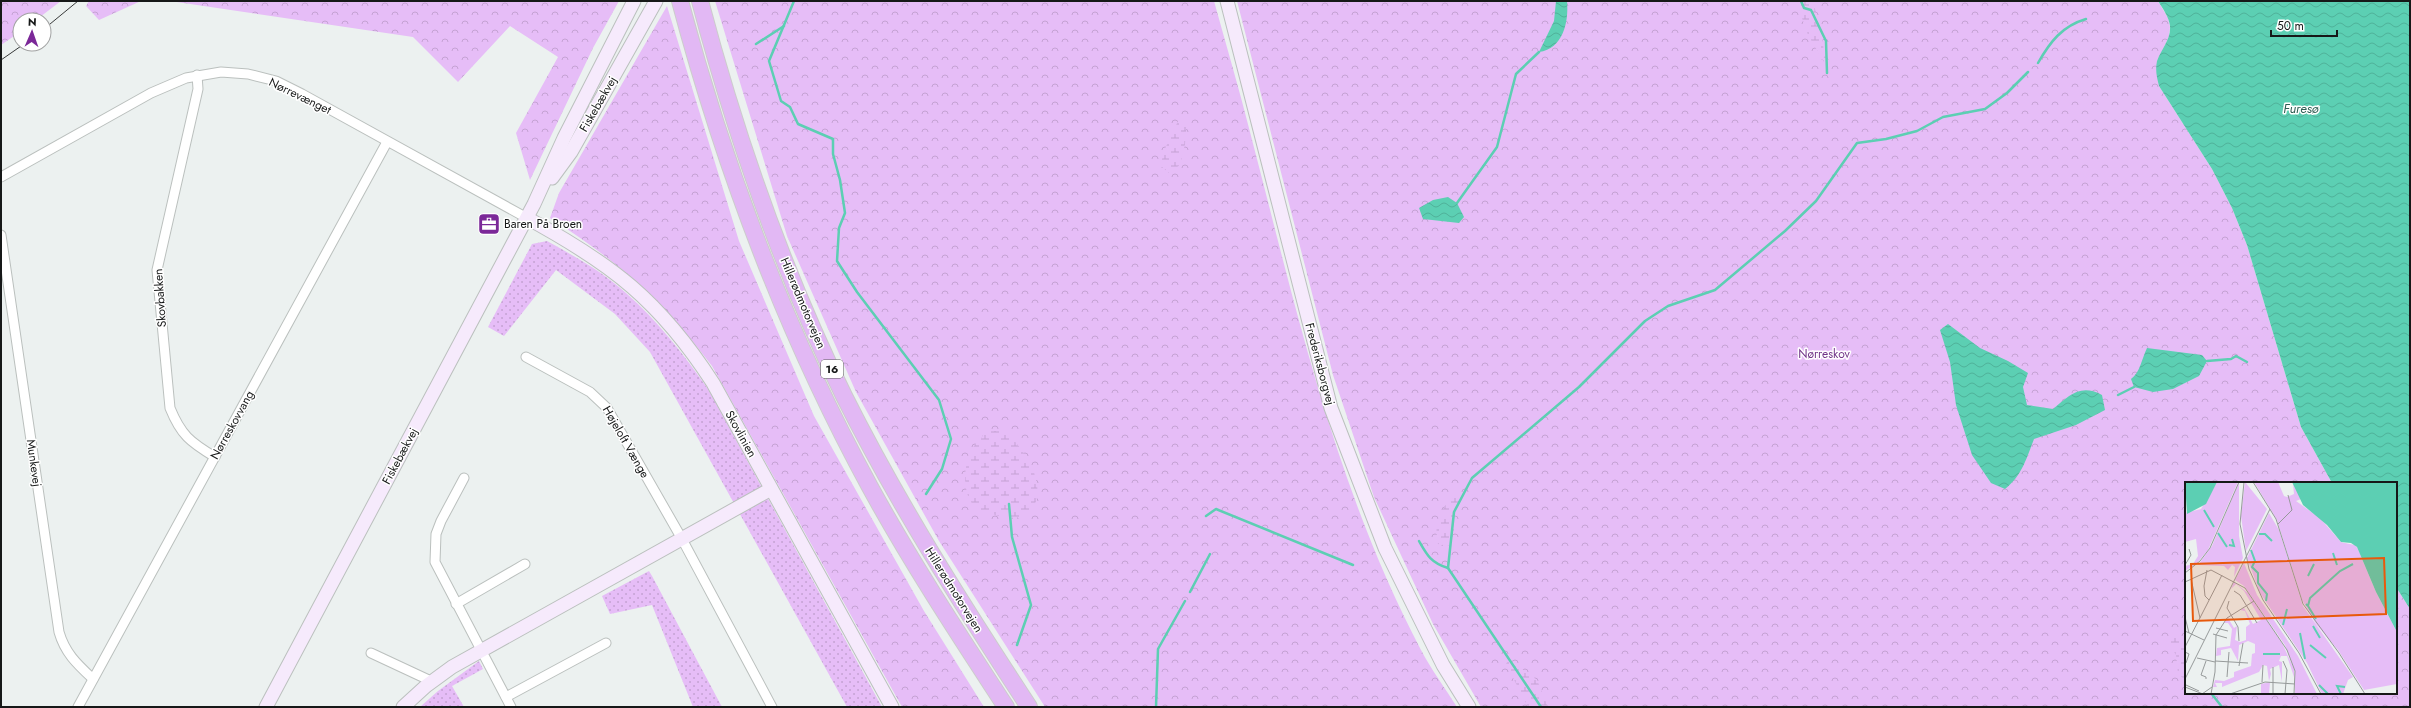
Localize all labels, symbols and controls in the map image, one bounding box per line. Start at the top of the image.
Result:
north arrow [12,12,52,52]
scale bar [2271,12,2337,38]
text: N [28,14,37,30]
text: 50 m [2277,17,2304,35]
street label: Nørrevænget [266,73,334,119]
street label: Fiskebækvej [575,73,621,135]
water label: Furesø [2283,99,2319,118]
office icon: Baren På Broen [476,211,502,237]
place label: Baren På Broen [504,215,582,233]
street label: Hillerødmotorvejen [776,255,830,351]
street label: Skovbakken [149,268,171,328]
street label: Frederiksborgvej [1300,321,1340,407]
park label: Nørreskov [1798,345,1851,363]
road number: 16 [821,360,843,378]
street label: Nørreskovvang [206,387,258,463]
street label: Højeloft Vænge [598,403,654,481]
street label: Skovlinien [721,407,761,461]
street label: Fiskebækvej [378,425,422,487]
street label: Munkevej [22,438,46,488]
inset map [2185,482,2397,694]
street label: Hillerødmotorvejen [921,544,987,636]

